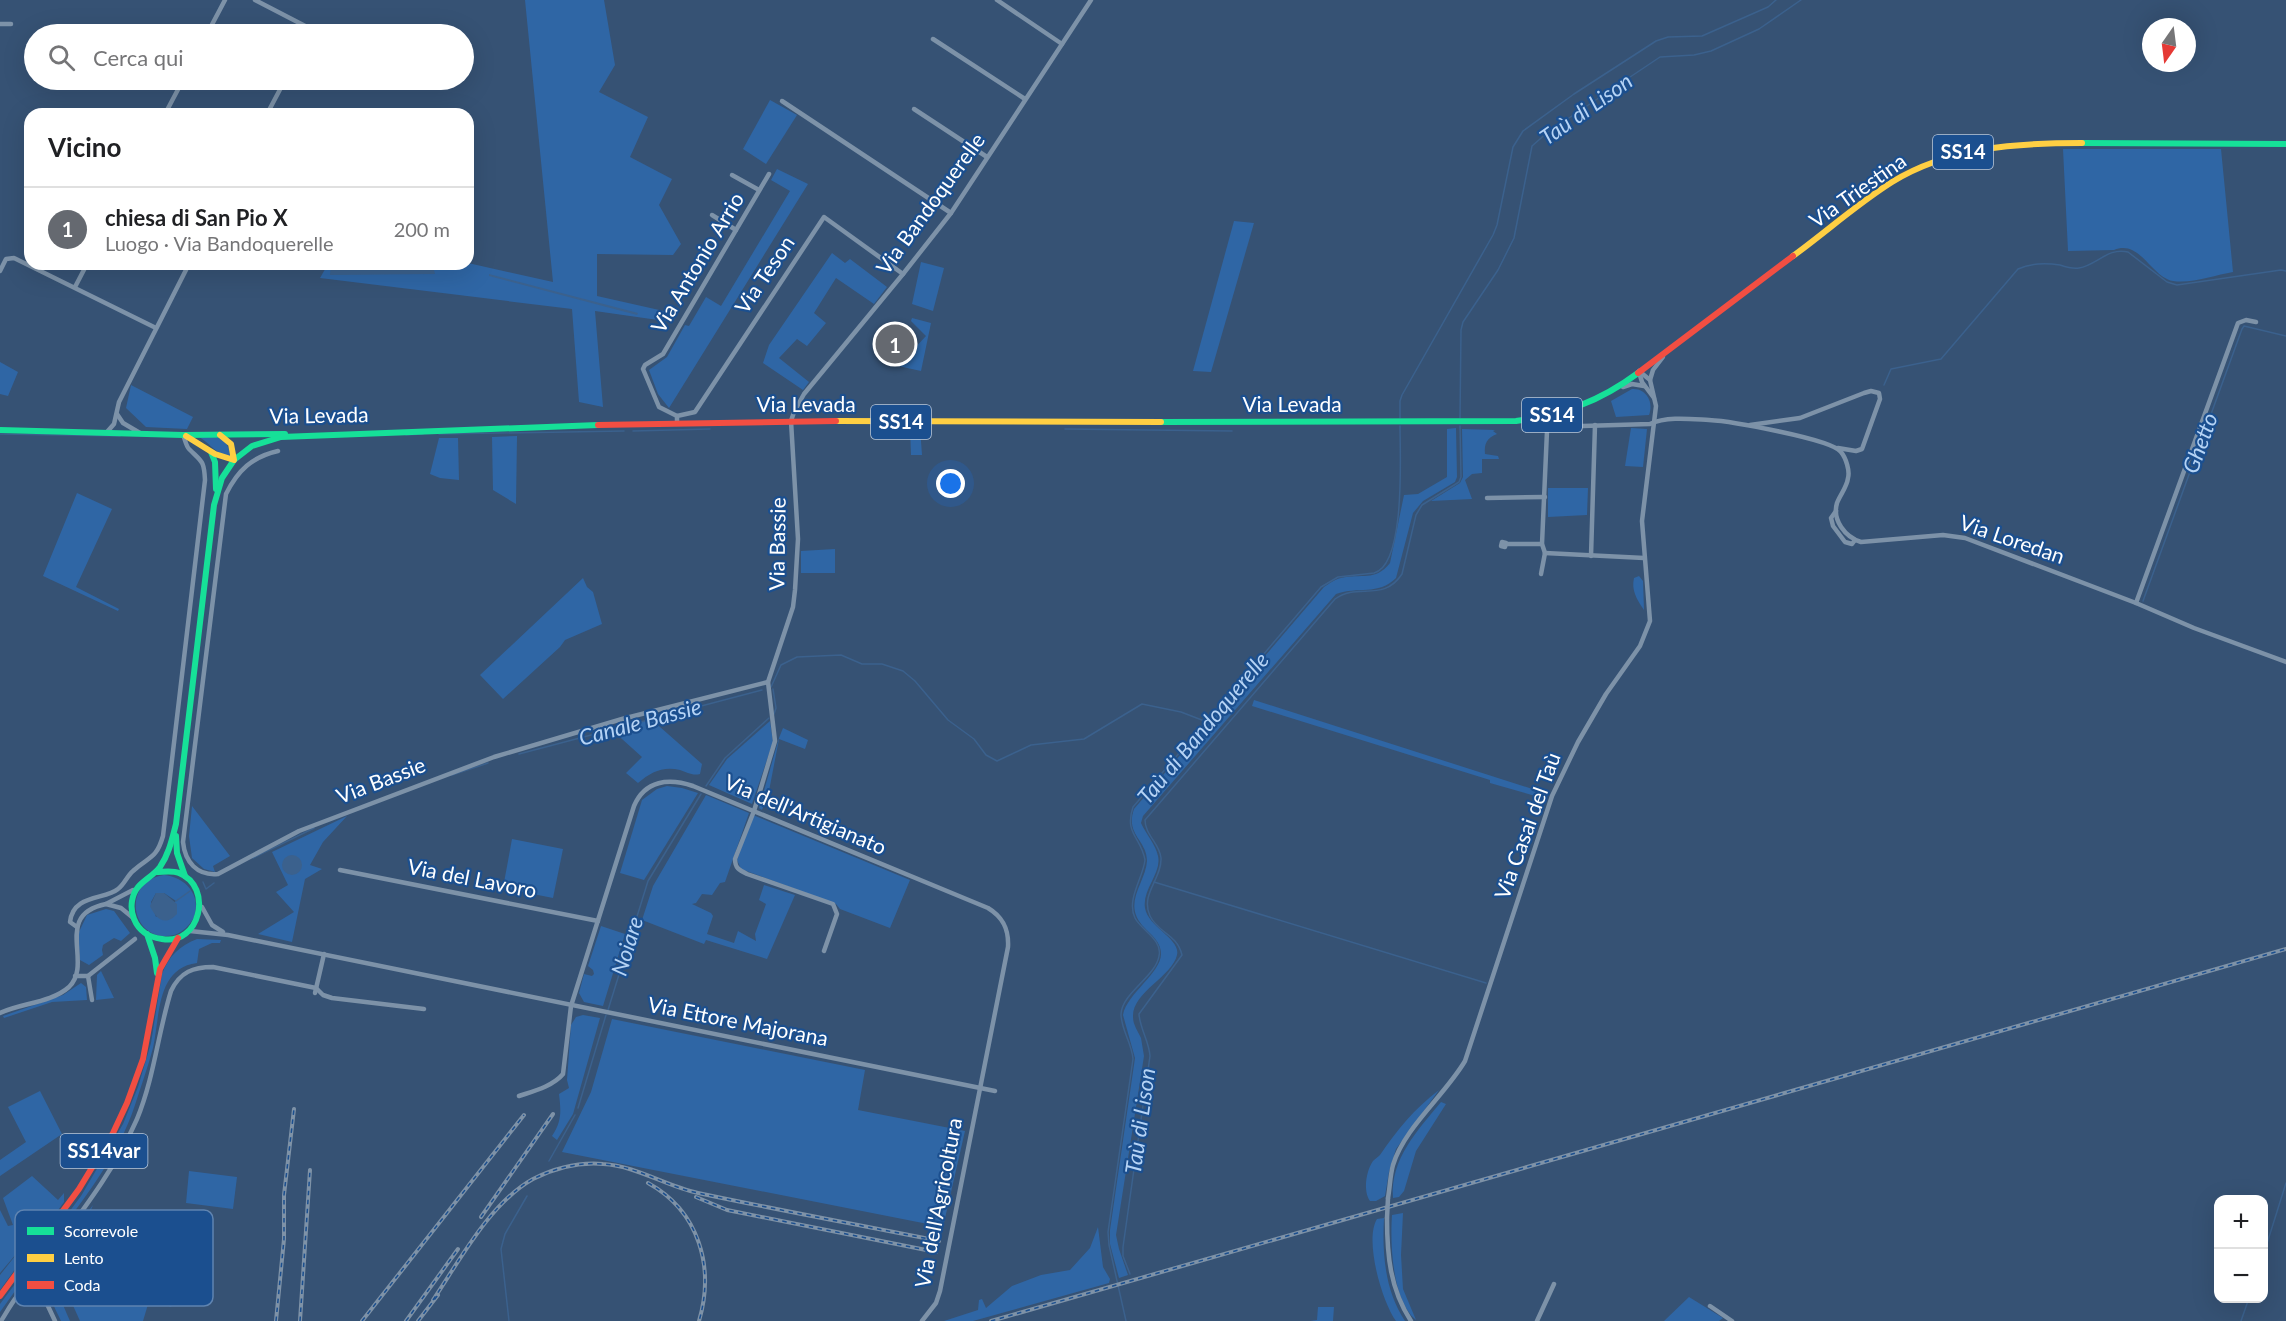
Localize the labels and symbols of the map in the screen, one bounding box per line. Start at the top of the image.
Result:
north arrow [2142,18,2196,72]
water label: Taù di Lison [1534,67,1637,150]
street label: Via Bandoquerelle [870,128,989,278]
road number: SS14 [1933,135,1993,169]
street label: Via Triestina [1804,147,1910,232]
street label: Via Antonio Arrio [645,187,748,337]
street label: Via Teson [729,231,799,318]
pin: 1 [876,322,914,366]
street label: Via Levada [756,391,856,416]
street label: Via Levada [1242,391,1342,416]
road number: SS14 [1522,398,1582,432]
street label: Via Levada [269,401,369,428]
road number: SS14 [871,405,931,439]
water label: Ghetto [2176,409,2223,477]
your location [936,469,965,498]
street label: Via Bassie [763,497,790,591]
street label: Via Loredan [1957,509,2068,568]
water label: Taù di Bandoquerelle [1131,646,1274,809]
water label: Canale Bassie [576,692,704,751]
street label: Via Casai del Taù [1488,749,1565,902]
street label: Via Bassie [332,751,428,808]
street label: Via dell'Artigianato [721,768,890,859]
street label: Via del Lavoro [406,853,539,902]
water label: Noiare [605,913,648,979]
street label: Via Ettore Majorana [646,991,831,1050]
water label: Taù di Lison [1119,1066,1160,1176]
street label: Via dell'Agricoltura [909,1116,966,1290]
road number: SS14var [60,1134,148,1168]
legend [15,1210,213,1306]
text: Scorrevole [64,1221,138,1240]
text: Lento [64,1248,104,1267]
text: Coda [64,1275,101,1294]

